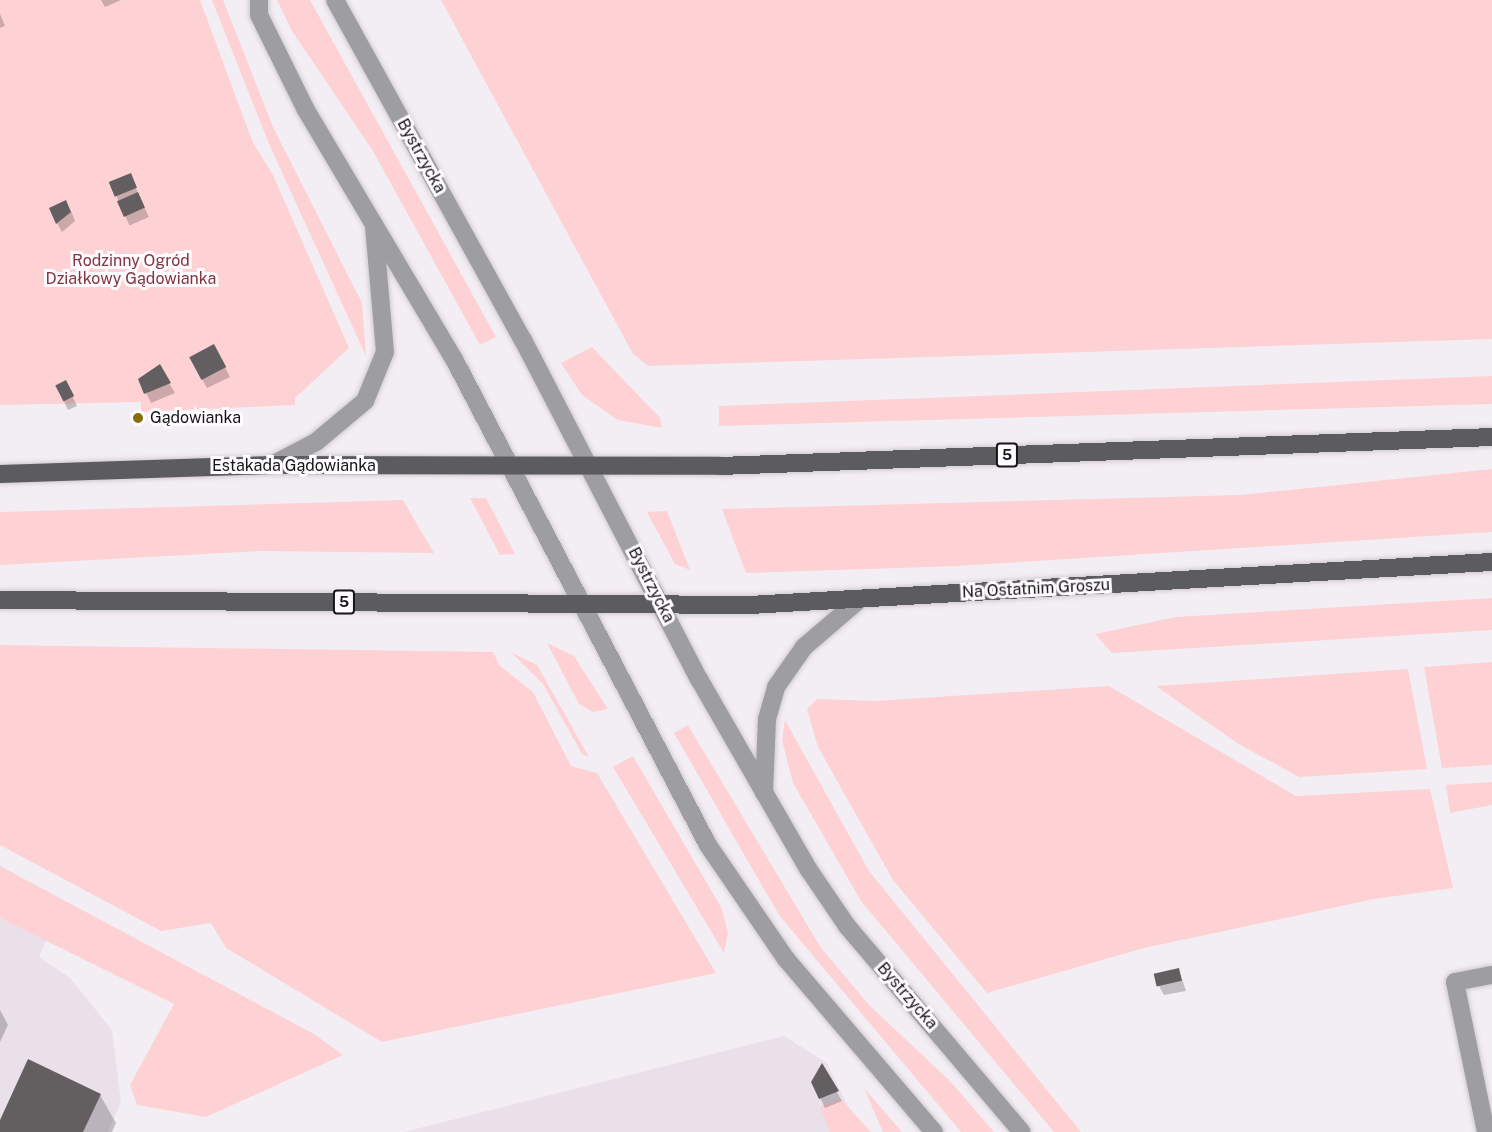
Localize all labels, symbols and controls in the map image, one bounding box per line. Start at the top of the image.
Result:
street label: Bystrzycka [393,116,449,196]
park label: Rodzinny Ogród Działkowy Gądowianka [46,251,216,289]
place label: Gądowianka [150,408,241,428]
marker: Gądowianka [131,411,145,425]
road number: 5 [995,443,1019,467]
street label: Estakada Gądowianka [212,456,376,476]
street label: Bystrzycka [624,544,678,626]
street label: Na Ostatnim Groszu [962,576,1110,602]
road number: 5 [332,590,356,614]
street label: Bystrzycka [873,959,941,1033]

